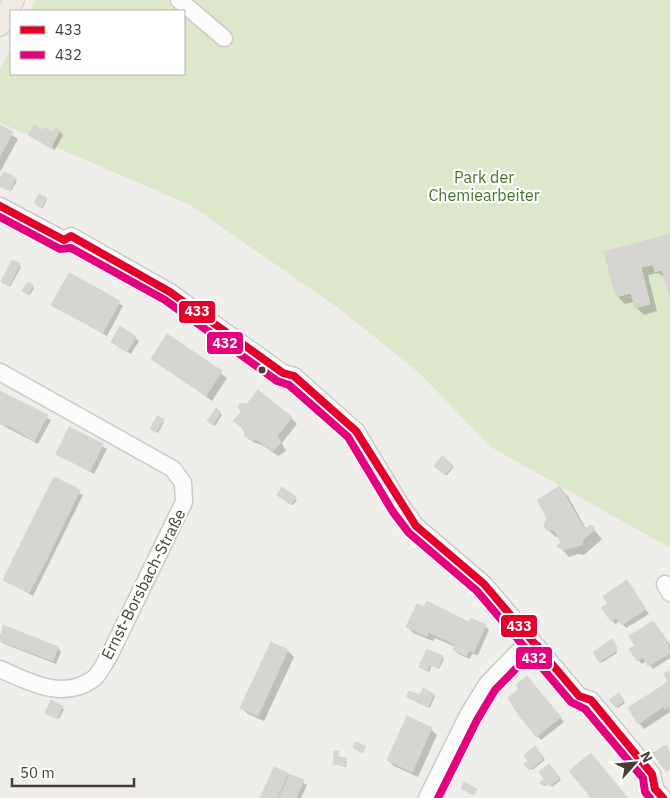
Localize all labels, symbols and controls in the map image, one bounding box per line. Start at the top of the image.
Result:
legend [10,10,185,75]
text: 433 [55,20,82,39]
text: 432 [55,45,82,64]
park label: Park der Chemiearbeiter [428,167,540,205]
line badge: 433 [178,300,216,324]
text: 433 [184,302,210,320]
line badge: 432 [206,331,244,355]
text: 432 [212,334,238,352]
unlabelled marker [257,365,267,375]
street label: Ernst-Borsbach-Straße [96,505,190,663]
line badge: 433 [500,614,538,638]
text: 433 [506,617,532,635]
line badge: 432 [515,646,553,670]
text: 432 [521,649,547,667]
north arrow [610,738,660,788]
text: N [636,748,657,766]
scale bar [12,756,135,788]
text: 50 m [20,763,55,782]

